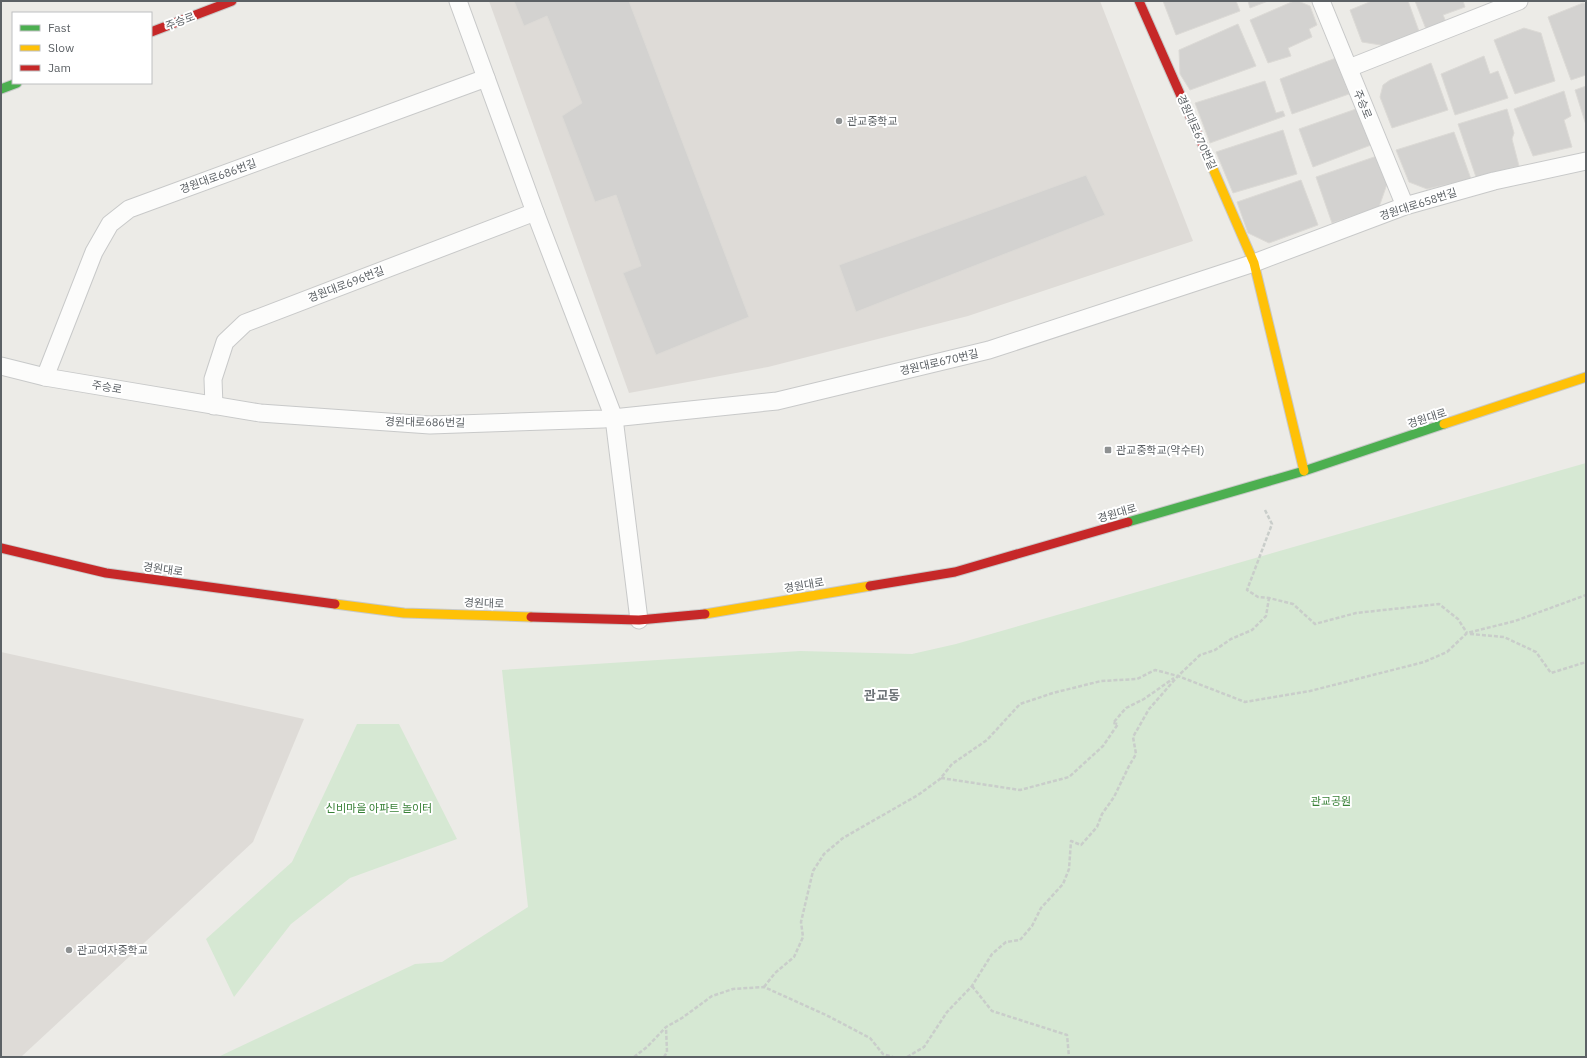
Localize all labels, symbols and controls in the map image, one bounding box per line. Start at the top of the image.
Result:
street label: 주승로 [163,9,197,33]
legend [12,12,152,84]
text: Fast [48,20,71,35]
text: Slow [48,40,74,55]
text: Jam [48,60,71,75]
street label: 주승로 [1351,87,1375,121]
street label: 경원대로670번길 [1174,92,1220,172]
place label: 관교중학교 [847,114,898,128]
marker: 관교중학교 [834,116,844,126]
street label: 경원대로686번길 [178,156,258,196]
street label: 경원대로658번길 [1378,185,1458,223]
street label: 경원대로696번길 [306,263,386,305]
street label: 경원대로670번길 [898,346,980,378]
street label: 주승로 [91,377,123,397]
street label: 경원대로 [1406,405,1448,431]
street label: 경원대로686번길 [385,414,465,430]
place label: 관교중학교(약수터) [1116,443,1204,457]
marker: 관교중학교(약수터) [1103,445,1113,455]
street label: 경원대로 [1096,501,1138,525]
street label: 경원대로 [142,559,184,579]
street label: 경원대로 [783,575,825,595]
street label: 경원대로 [464,595,504,611]
district label: 관교동 [864,687,900,704]
park label: 관교공원 [1311,794,1351,808]
park label: 신비마을 아파트 놀이터 [326,801,432,815]
place label: 관교여자중학교 [77,943,148,957]
marker: 관교여자중학교 [64,945,74,955]

